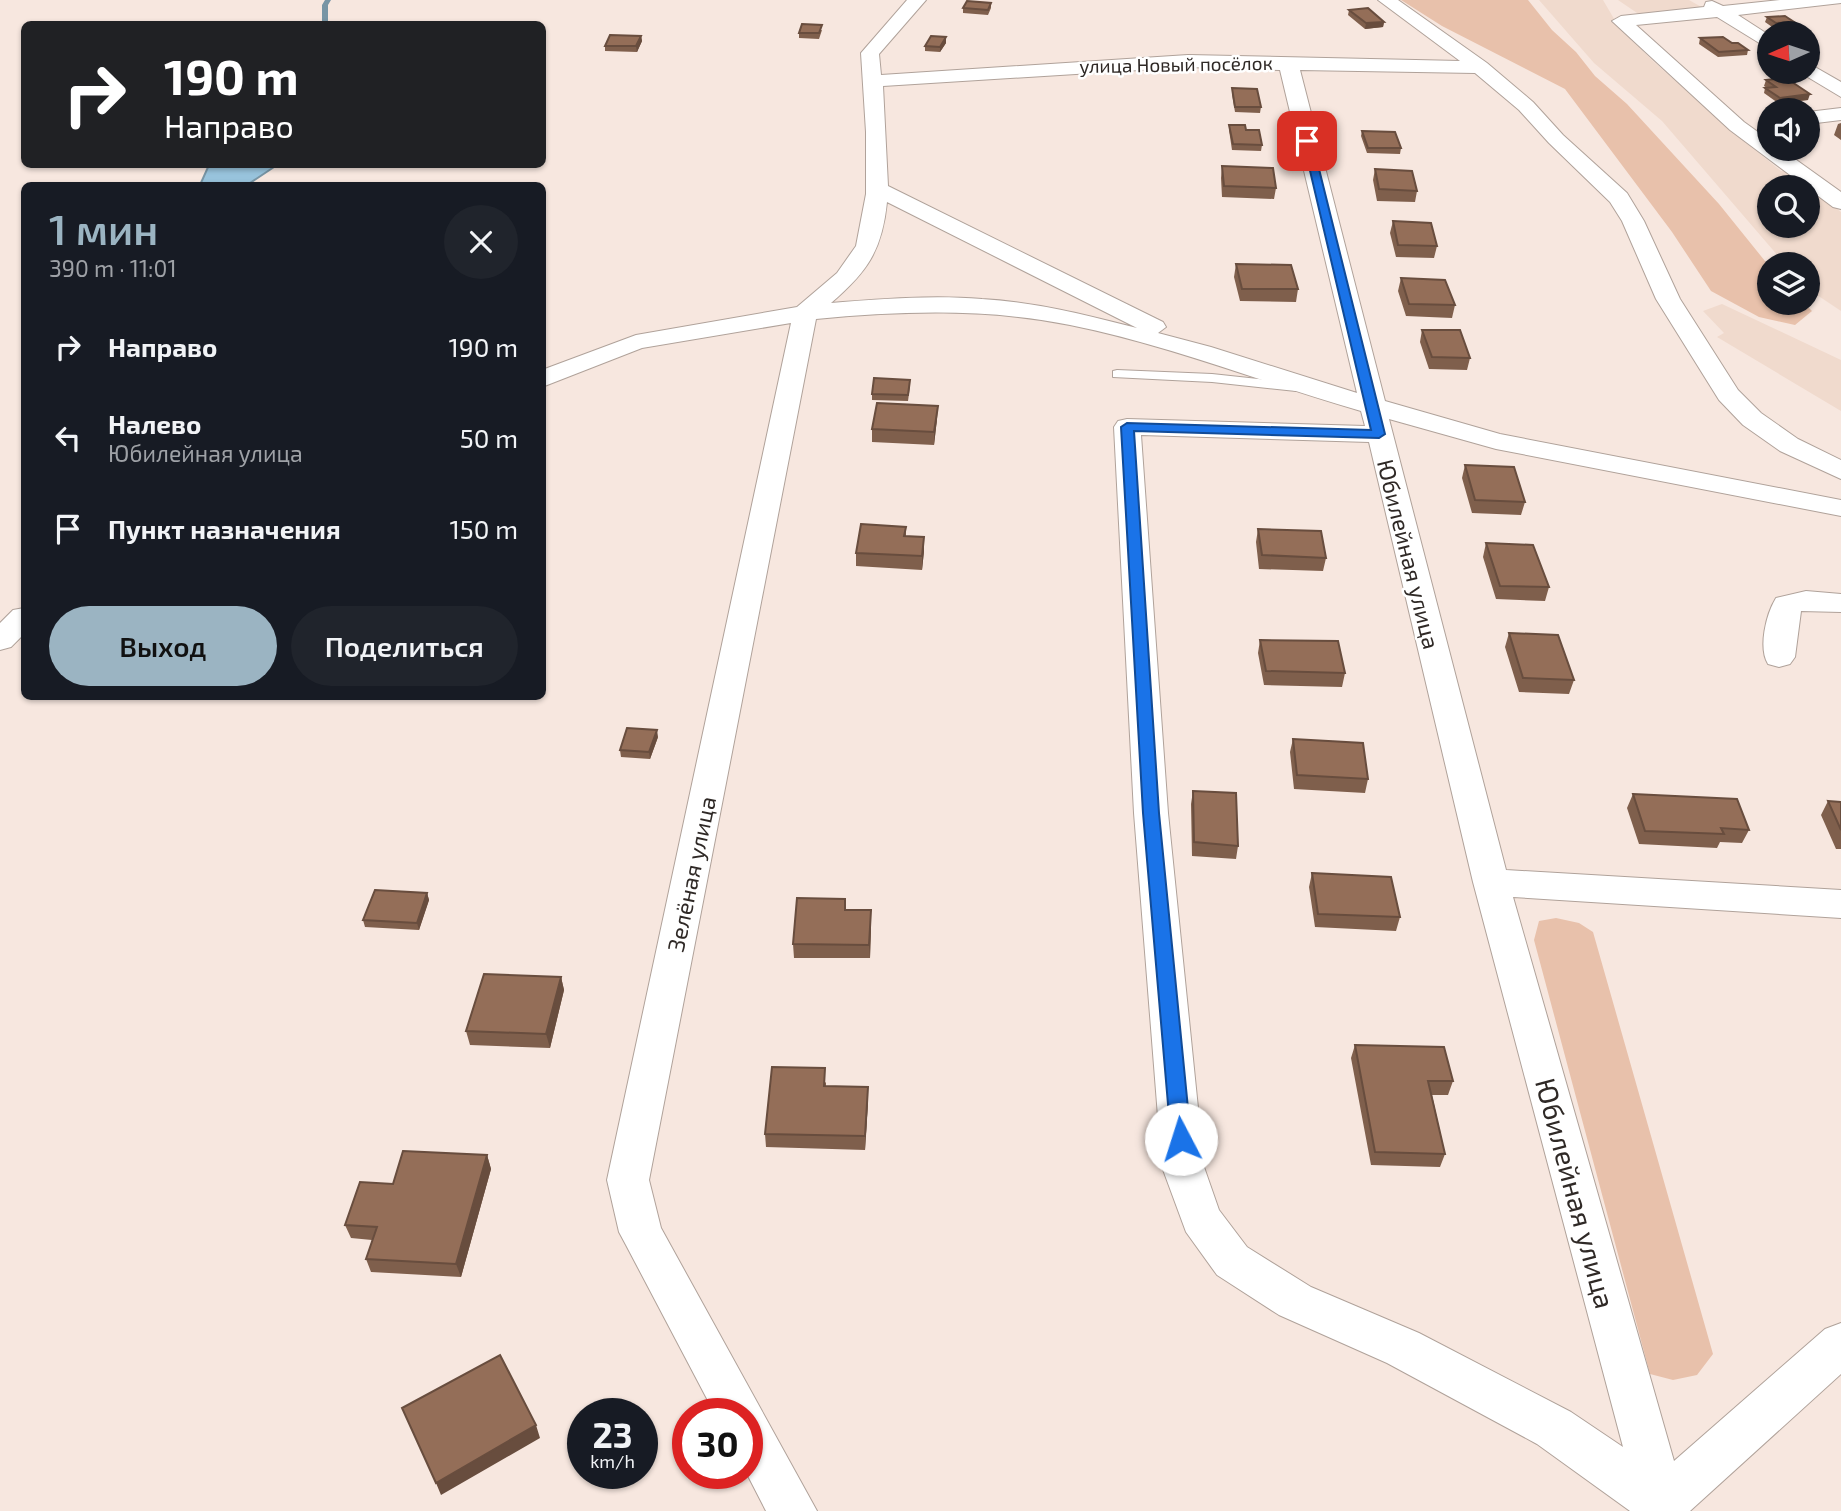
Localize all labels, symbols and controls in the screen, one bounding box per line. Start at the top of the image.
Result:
north arrow [1757,21,1820,84]
map controls [1757,21,1820,315]
text: 190 m [164,46,299,105]
icon: right [49,49,140,140]
street label: улица Новый посёлок [1079,51,1273,78]
button: sound [1757,98,1820,161]
text: Направо [164,106,294,144]
pin [1277,111,1337,171]
icon: arrive [1288,122,1326,160]
button: search [1757,175,1820,238]
text: 1 мин [49,203,158,253]
button: close [444,205,518,279]
button: layers [1757,252,1820,315]
text: 390 m · 11:01 [49,254,177,282]
icon: right [49,328,87,366]
text: Направо [108,331,217,362]
text: 190 m [449,331,518,362]
text: Налево [108,408,201,439]
icon: left [49,419,87,457]
text: 50 m [460,422,518,453]
text: Юбилейная улица [108,439,303,467]
street label: Юбилейная улица [1371,456,1446,652]
icon: arrive [49,510,87,548]
text: Пункт назначения [108,513,341,544]
text: 150 m [449,513,518,544]
button: Выход [49,606,277,686]
button: Поделиться [291,606,518,686]
street label: Зелёная улица [661,794,722,955]
street label: Юбилейная улица [1529,1074,1623,1312]
position arrow [1144,1102,1218,1176]
speed limit sign: 30 [672,1398,763,1489]
text: 23 [592,1413,633,1455]
text: km/h [590,1450,635,1472]

